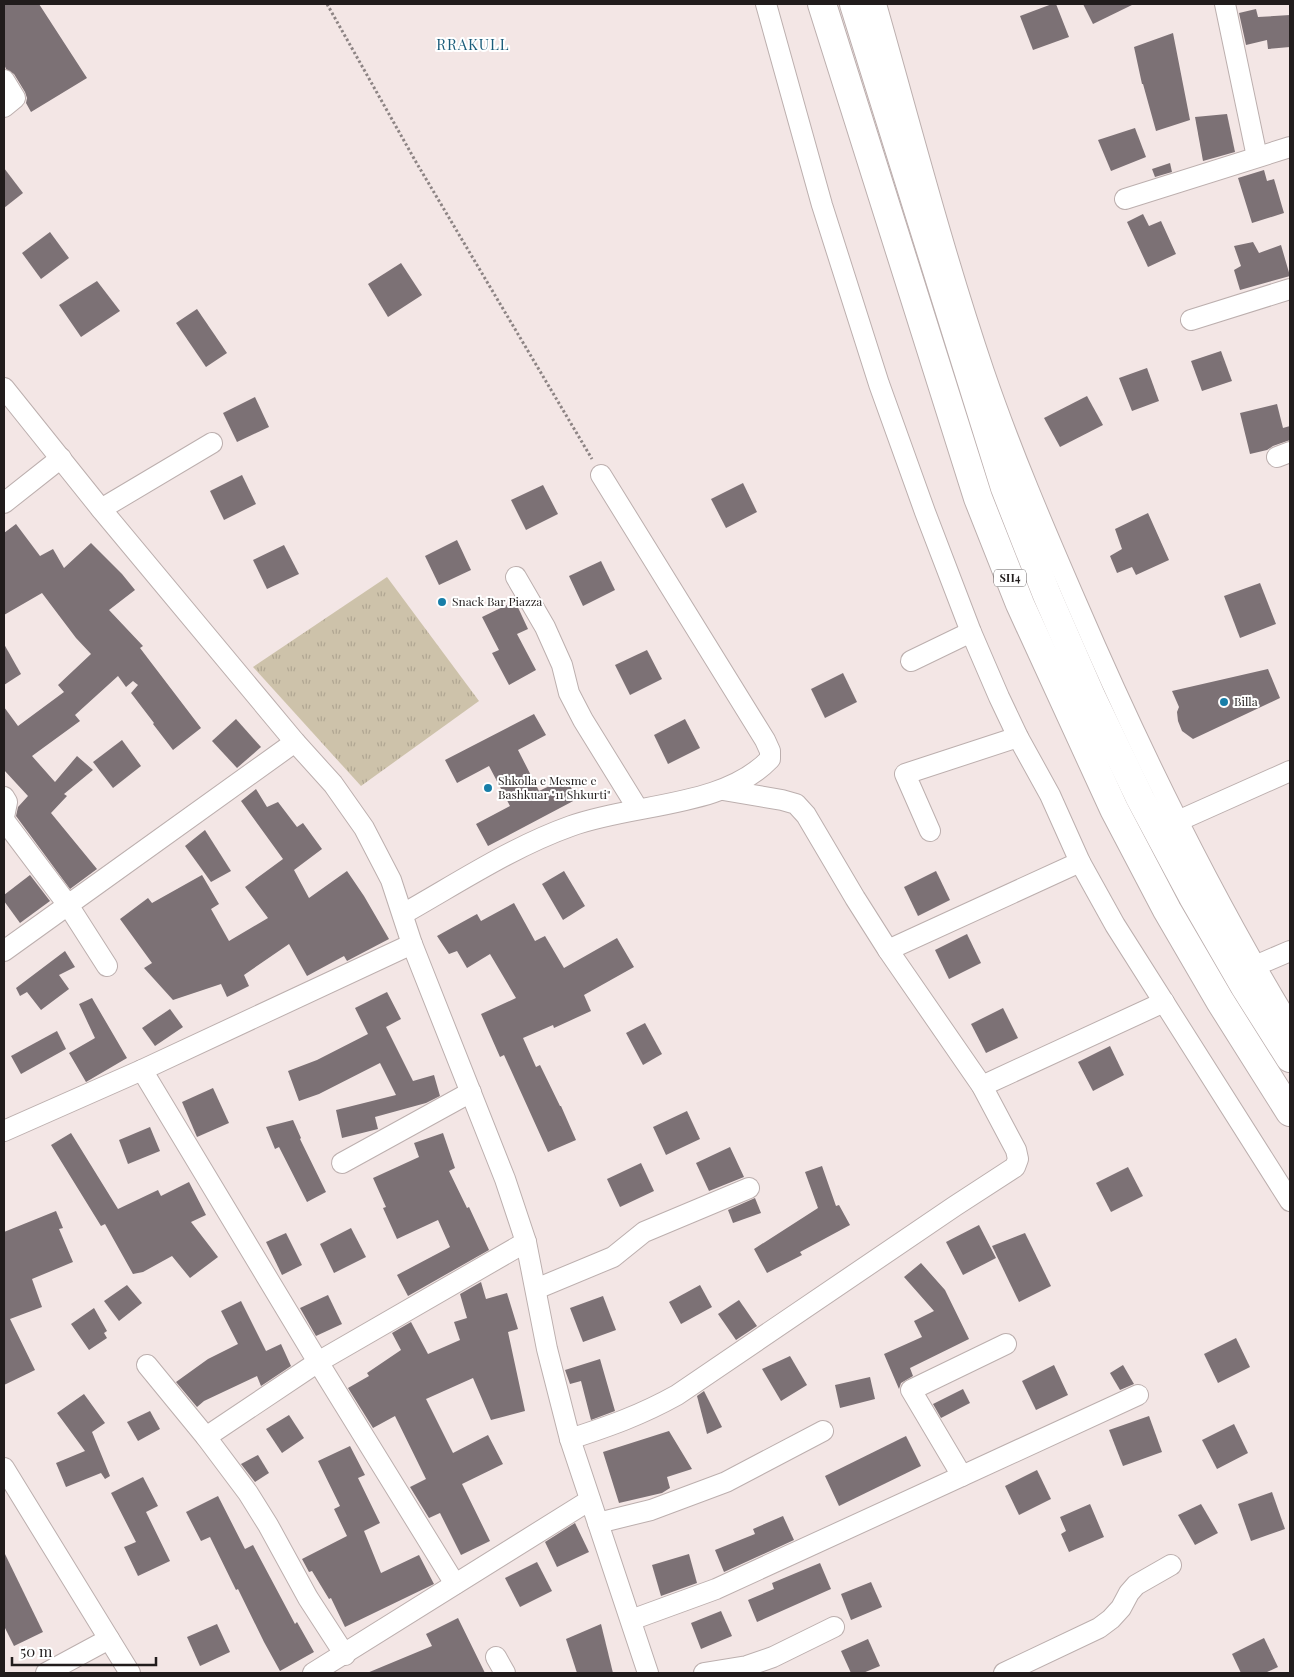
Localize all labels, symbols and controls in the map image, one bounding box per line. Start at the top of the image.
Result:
district label: RRAKULL [436,34,510,54]
road number: SH4 [994,570,1026,586]
place label: Snack Bar Piazza [452,593,542,609]
marker: Snack Bar Piazza [436,596,448,608]
place label: Billa [1234,693,1258,709]
marker: Billa [1218,696,1230,708]
place label: Shkolla e Mesme e Bashkuar "11 Shkurti" [498,772,611,802]
marker: Shkolla e Mesme e Bashkuar "11 Shkurti" [482,782,494,794]
scale bar [12,1634,156,1666]
text: 50 m [20,1641,53,1661]

